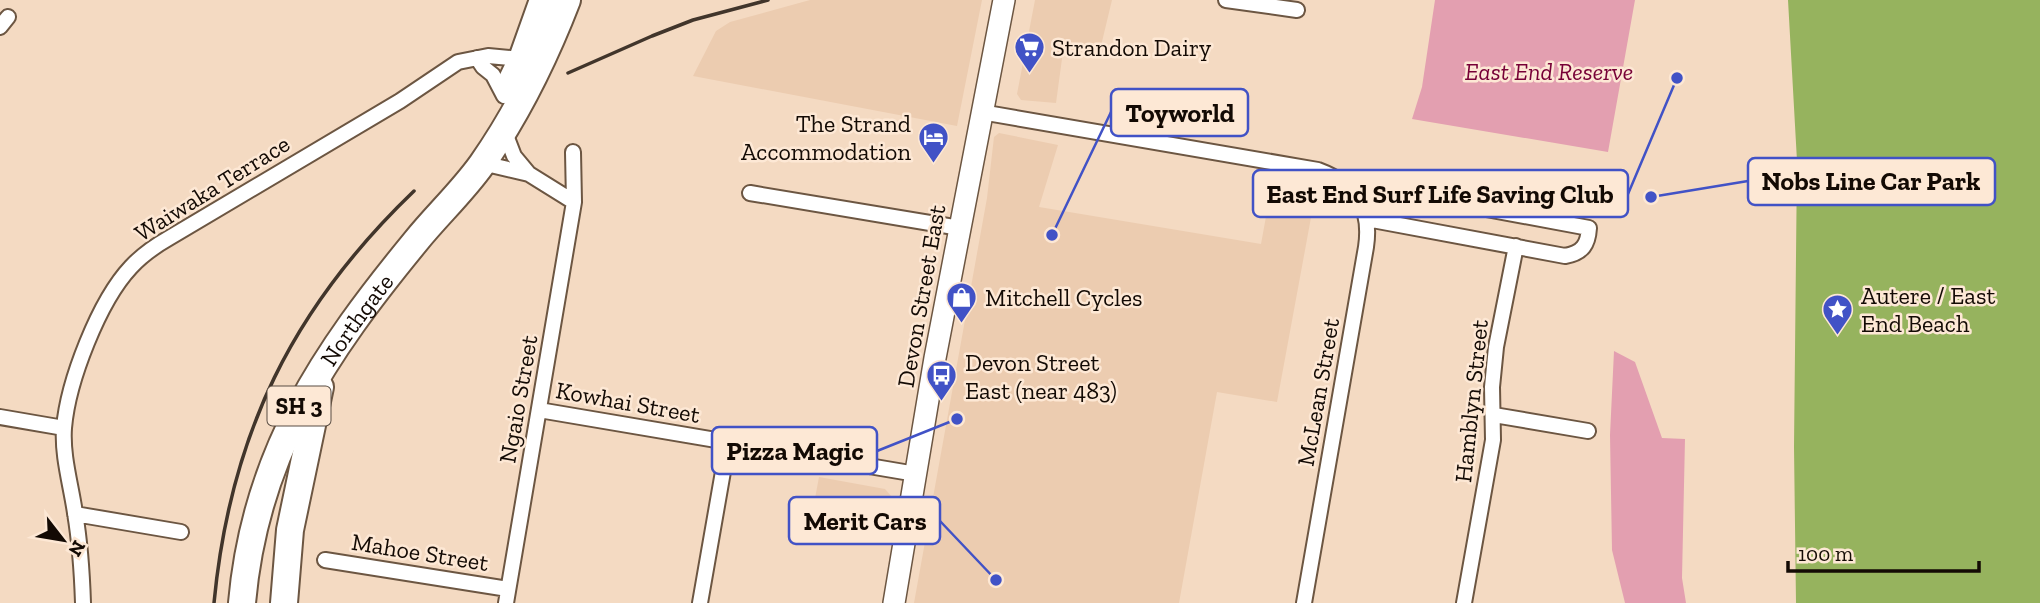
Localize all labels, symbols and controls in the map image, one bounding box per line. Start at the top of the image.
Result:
supermarket icon: Strandon Dairy [1012,30,1046,74]
place label: Strandon Dairy [1052,33,1212,62]
park label: East End Reserve [1465,57,1633,86]
callout: Toyworld [1111,89,1248,136]
text: Toyworld [1125,97,1235,129]
place label: The Strand Accommodation [741,109,911,166]
hotel icon: The Strand Accommodation [917,120,951,164]
street label: Waiwaka Terrace [129,129,295,247]
callout: Nobs Line Car Park [1748,158,1995,205]
text: Nobs Line Car Park [1762,165,1981,197]
callout: East End Surf Life Saving Club [1253,170,1628,217]
text: East End Surf Life Saving Club [1266,178,1614,210]
street label: Devon Street East [891,202,951,390]
street label: Northgate [313,267,399,371]
shop icon: Mitchell Cycles [945,280,979,324]
place label: Autere / East End Beach [1861,281,1995,338]
place label: Mitchell Cycles [985,283,1143,312]
place icon: Autere / East End Beach [1821,292,1855,336]
street label: McLean Street [1291,316,1345,468]
street label: Hamblyn Street [1448,318,1494,484]
street label: Ngaio Street [492,333,544,465]
place label: Devon Street East (near 483) [965,348,1117,405]
bus stop icon: Devon Street East (near 483) [925,359,959,403]
street label: Kowhai Street [554,375,702,429]
road number: SH 3 [268,386,330,426]
callout: Pizza Magic [712,427,877,474]
text: Pizza Magic [726,435,864,467]
callout: Merit Cars [789,497,940,544]
north arrow [28,505,98,575]
text: Merit Cars [803,505,927,537]
street label: Mahoe Street [349,527,491,577]
scale bar [1788,530,1979,574]
text: N [64,536,91,561]
text: 100 m [1798,541,1853,566]

